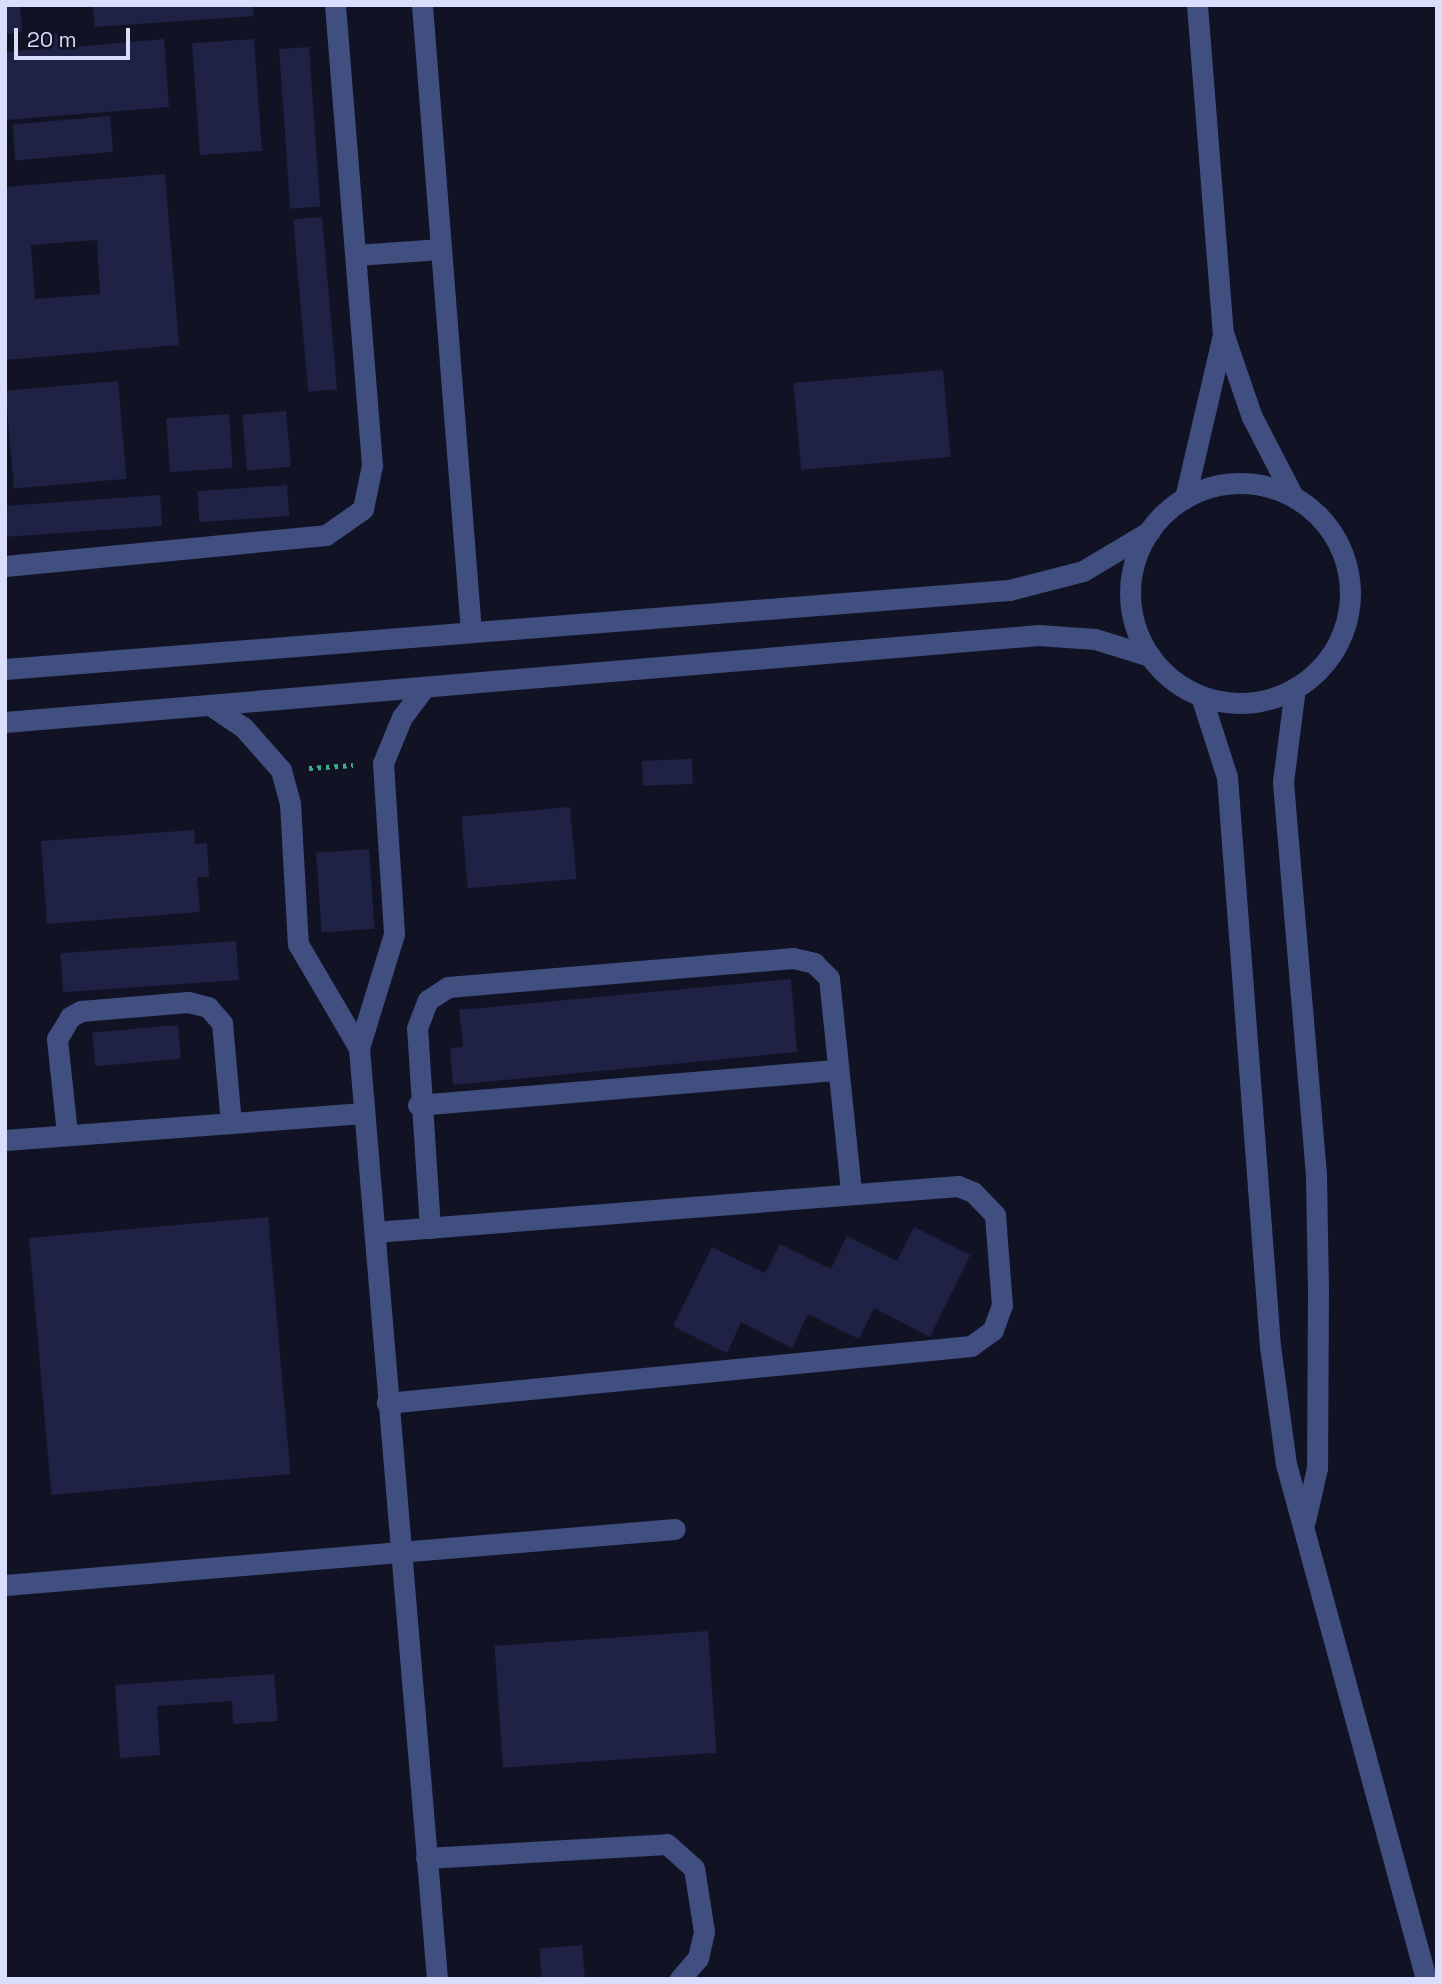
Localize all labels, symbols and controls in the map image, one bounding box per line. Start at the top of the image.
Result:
scale bar [18,14,133,58]
text: 20 m [27,26,77,53]

